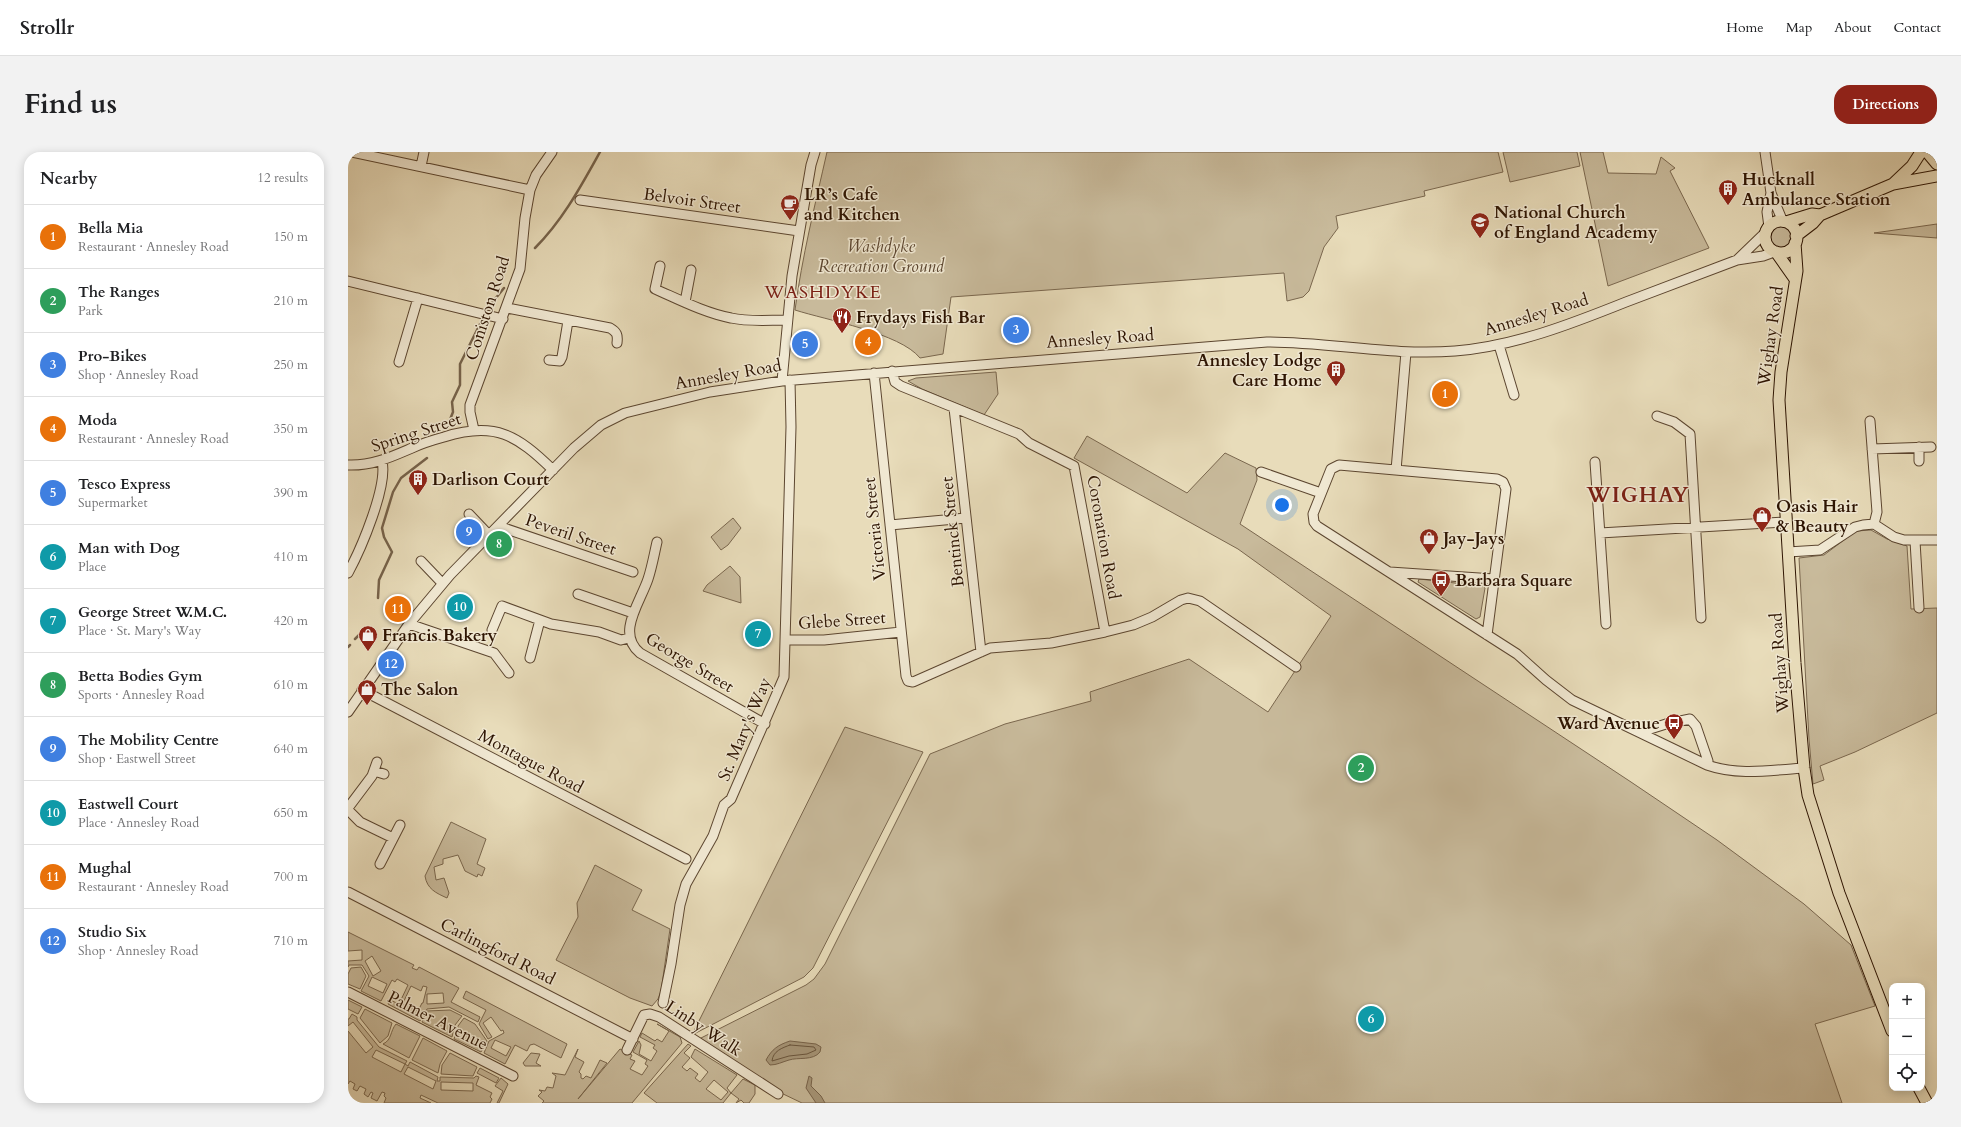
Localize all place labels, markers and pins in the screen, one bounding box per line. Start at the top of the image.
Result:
place label: Hucknall Ambulance Station [1742,168,1891,211]
building icon: Hucknall Ambulance Station [1717,178,1739,206]
place label: LR’s Cafe and Kitchen [804,183,900,226]
cafe icon: LR’s Cafe and Kitchen [779,193,801,221]
place label: National Church of England Academy [1494,201,1658,244]
school or university icon: National Church of England Academy [1469,211,1491,239]
restaurant icon: Frydays Fish Bar [831,306,853,334]
place label: Frydays Fish Bar [856,306,985,329]
pin: 3 [1003,315,1029,345]
pin: 4 [855,327,881,357]
pin: 5 [792,329,818,359]
place label: Annesley Lodge Care Home [1197,349,1322,392]
building icon: Annesley Lodge Care Home [1325,359,1347,387]
pin: 1 [1432,379,1458,409]
building icon: Darlison Court [407,468,429,496]
place label: Darlison Court [432,468,549,491]
place label: Oasis Hair & Beauty [1776,495,1858,538]
shop icon: Oasis Hair & Beauty [1751,505,1773,533]
pin: 9 [456,517,482,547]
shop icon: Jay-Jays [1418,527,1440,555]
place label: Jay-Jays [1440,527,1504,550]
pin: 8 [486,529,512,559]
bus stop icon: Barbara Square [1430,569,1452,597]
place label: Barbara Square [1455,569,1573,592]
pin: 10 [447,592,473,622]
pin: 11 [385,594,411,624]
pin: 7 [745,619,771,649]
shop icon: Francis Bakery [357,624,379,652]
place label: Francis Bakery [382,624,497,647]
pin: 12 [378,649,404,679]
shop icon: The Salon [356,678,378,706]
place label: The Salon [381,678,458,701]
place label: Ward Avenue [1556,712,1660,735]
bus stop icon: Ward Avenue [1663,712,1685,740]
pin: 2 [1348,753,1374,783]
pin: 6 [1358,1004,1384,1034]

